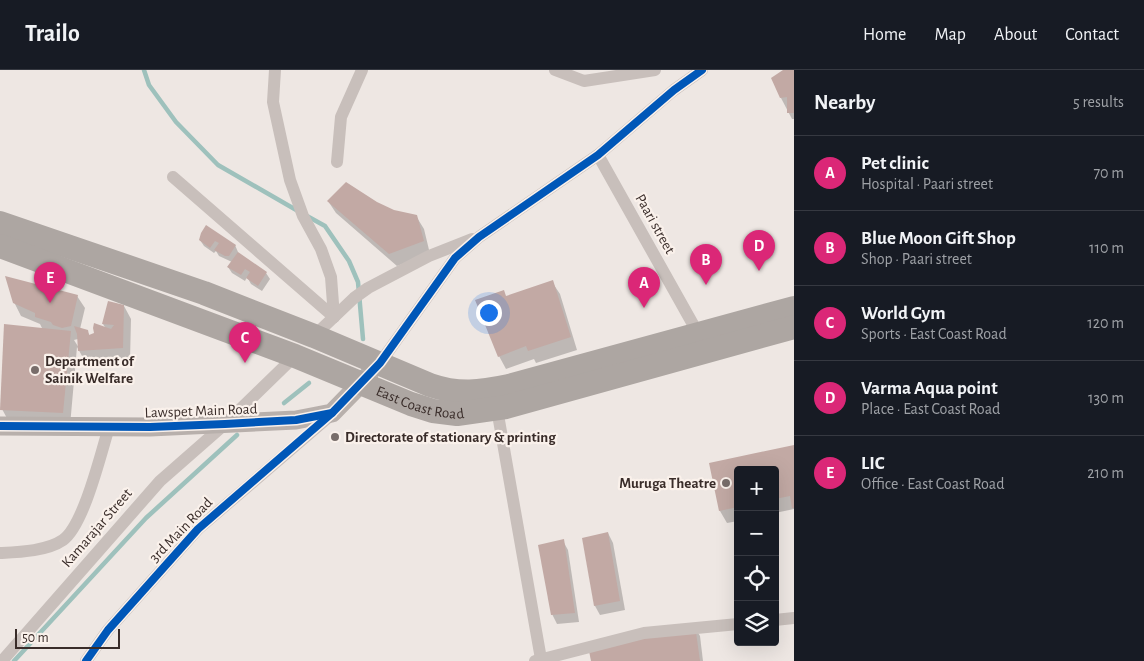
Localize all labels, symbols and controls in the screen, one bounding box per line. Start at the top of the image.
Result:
text: Trailo [25,22,80,46]
text: Home [863,26,906,44]
text: Map [934,26,966,44]
text: About [994,26,1037,44]
text: Contact [1065,26,1119,44]
text: Nearby [814,92,875,113]
text: 5 results [1073,94,1124,110]
text: Pet clinic [861,154,929,173]
text: A [825,165,835,181]
text: 70 m [1093,165,1124,181]
text: Hospital · Paari street [861,176,993,192]
street label: Paari street [632,192,678,257]
text: Blue Moon Gift Shop [861,229,1016,248]
pin: D [743,230,775,271]
text: B [825,240,835,256]
text: 110 m [1089,240,1124,256]
pin: B [690,244,722,285]
text: Shop · Paari street [861,251,972,267]
pin: E [34,262,66,303]
pin: A [628,267,660,308]
your location [476,300,502,326]
text: World Gym [861,304,946,323]
text: C [826,315,834,331]
text: 120 m [1087,315,1124,331]
pin: C [229,322,261,363]
text: Sports · East Coast Road [861,326,1007,342]
place label: Department of Sainik Welfare [45,354,135,386]
marker: Department of Sainik Welfare [29,364,41,376]
text: Varma Aqua point [861,379,998,398]
street label: East Coast Road [374,383,465,422]
text: D [825,390,835,406]
text: 130 m [1088,390,1124,406]
text: Place · East Coast Road [861,401,1000,417]
street label: Lawspet Main Road [144,402,258,420]
place label: Directorate of stationary & printing [345,430,556,445]
marker: Directorate of stationary & printing [329,431,341,443]
text: LIC [861,454,884,473]
text: E [826,465,834,481]
text: 210 m [1087,465,1124,481]
map controls [734,466,779,646]
button: + [734,466,779,511]
place label: Muruga Theatre [619,476,716,491]
text: Office · East Coast Road [861,476,1005,492]
marker: Muruga Theatre [720,477,732,489]
street label: Kamarajar Street [59,486,135,570]
street label: 3rd Main Road [147,495,216,565]
button: − [734,511,779,556]
button: locate [734,556,779,601]
button: layers [734,601,779,646]
scale bar [15,626,120,649]
text: 50 m [22,631,49,645]

